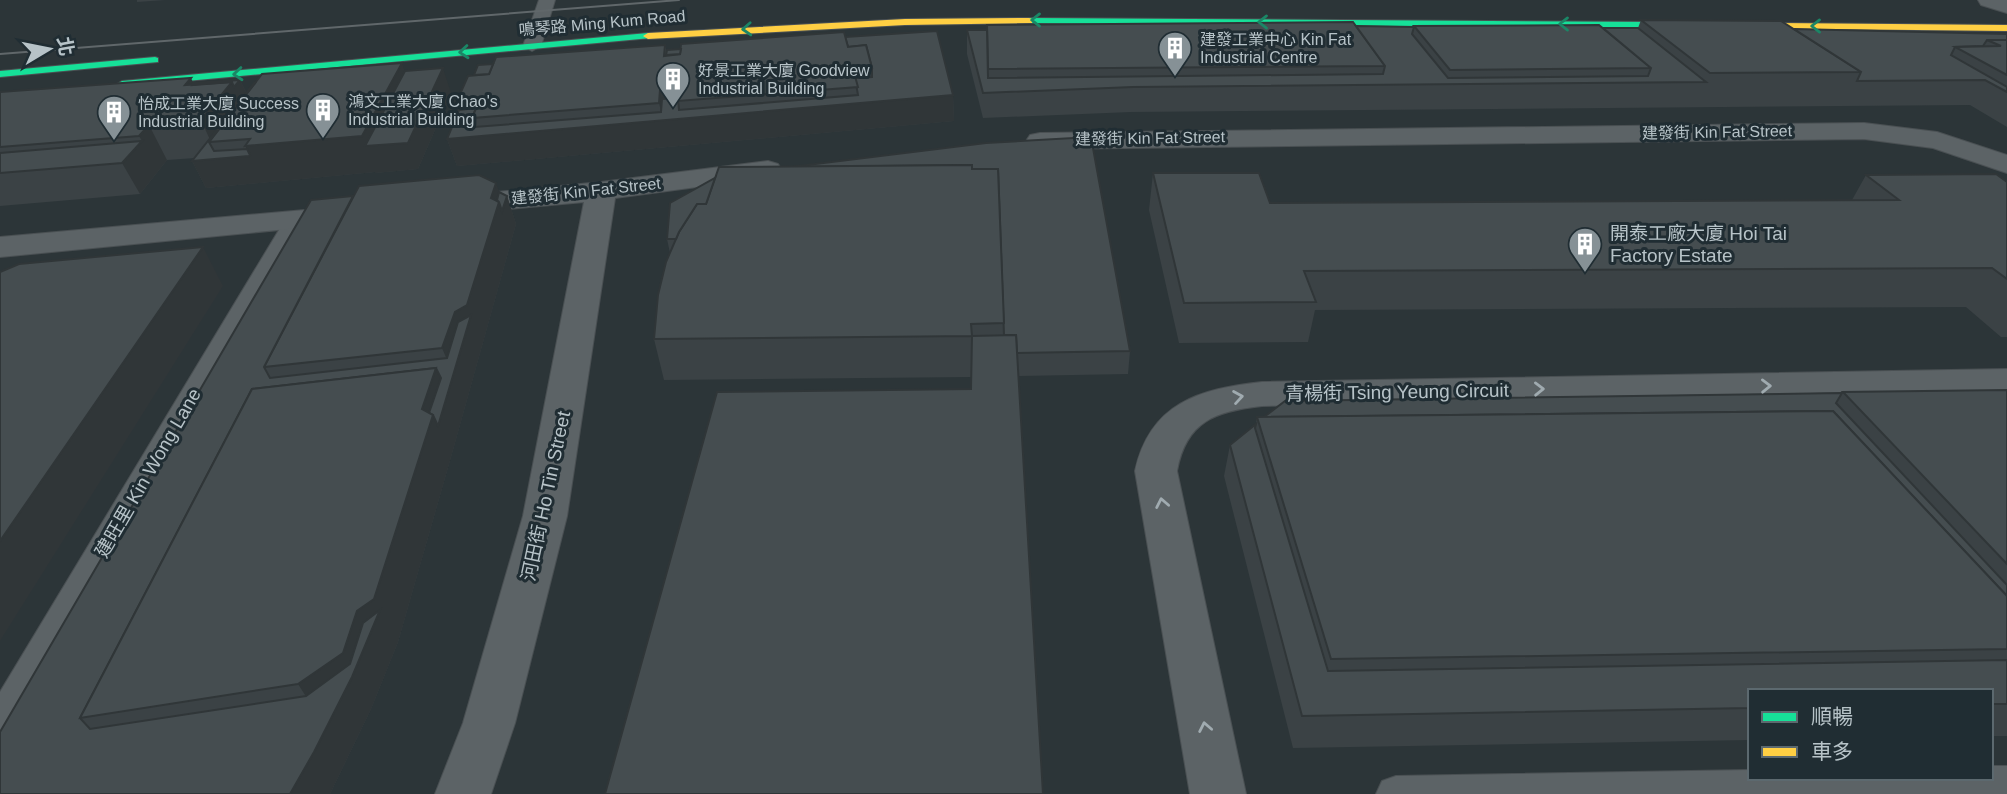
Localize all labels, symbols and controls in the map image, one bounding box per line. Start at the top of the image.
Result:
street label: 鳴琴路 Ming Kum Road [518,7,686,39]
one-way arrow [1030,12,1041,28]
north arrow [14,14,84,84]
one-way arrow [1258,14,1268,30]
one-way arrow [1559,16,1569,32]
one-way arrow [1810,19,1821,34]
one-way arrow [741,22,752,37]
building icon: 建發工業中心 Kin Fat Industrial Centre [1156,29,1194,78]
place label: 建發工業中心 Kin Fat Industrial Centre [1200,31,1352,66]
text: 北 [53,35,77,57]
one-way arrow [458,44,469,59]
building icon: 好景工業大廈 Goodview Industrial Building [654,60,692,109]
place label: 好景工業大廈 Goodview Industrial Building [698,62,870,97]
one-way arrow [232,66,243,81]
building icon: 鴻文工業大廈 Chao's Industrial Building [304,91,342,140]
building icon: 怡成工業大廈 Success Industrial Building [95,93,133,142]
place label: 鴻文工業大廈 Chao's Industrial Building [348,93,498,128]
place label: 怡成工業大廈 Success Industrial Building [138,95,299,130]
street label: 建發街 Kin Fat Street [1642,122,1793,142]
street label: 建發街 Kin Fat Street [1075,128,1226,148]
street label: 建發街 Kin Fat Street [510,175,662,207]
place label: 開泰工廠大廈 Hoi Tai Factory Estate [1610,223,1787,266]
building icon: 開泰工廠大廈 Hoi Tai Factory Estate [1566,225,1604,274]
one-way arrow [1762,378,1772,394]
street label: 青楊街 Tsing Yeung Circuit [1285,380,1510,404]
one-way arrow [1534,382,1545,397]
street label: 建旺里 Kin Wong Lane [91,385,205,561]
one-way arrow [1232,390,1244,405]
street label: 河田街 Ho Tin Street [518,408,574,583]
one-way arrow [1156,498,1171,510]
legend [1748,689,1993,780]
text: 順暢 [1811,705,1853,728]
one-way arrow [1198,721,1213,733]
text: 車多 [1811,740,1853,763]

